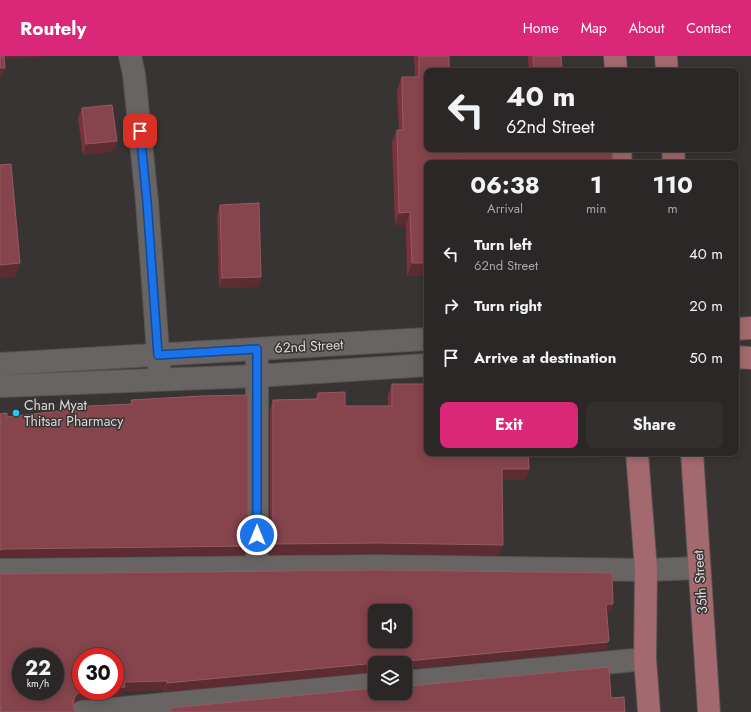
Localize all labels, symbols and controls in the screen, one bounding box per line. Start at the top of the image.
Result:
text: Routely [20,15,86,42]
text: Home [523,18,559,38]
text: Map [581,18,607,38]
text: About [629,18,664,38]
text: Contact [686,18,731,38]
text: 40 m [506,76,575,117]
icon: left [440,84,492,136]
pin [123,114,157,148]
text: 62nd Street [506,114,595,140]
icon: arrive [129,120,151,142]
text: 06:38 [470,167,540,202]
text: 1 [590,167,602,202]
text: 110 [653,167,693,202]
text: Arrival [487,199,523,218]
text: min [586,199,606,218]
text: m [668,199,678,218]
text: Turn left [474,234,532,256]
icon: left [440,243,462,265]
text: 40 m [689,243,723,265]
text: 62nd Street [474,256,538,275]
icon: right [440,295,462,317]
text: Turn right [474,295,542,317]
text: 20 m [689,295,723,317]
street label: 62nd Street [274,334,345,358]
icon: arrive [440,347,462,369]
text: Arrive at destination [474,347,616,369]
text: 50 m [689,347,723,369]
place label: Chan Myat Thitsar Pharmacy [24,395,124,431]
button: Exit [440,402,578,448]
button: Share [586,402,723,448]
marker: Chan Myat Thitsar Pharmacy [11,408,21,418]
position arrow [236,514,278,556]
street label: 35th Street [688,549,712,615]
map controls [368,604,412,700]
button: sound [368,604,412,648]
speed limit sign: 30 [72,648,124,700]
text: 22 [25,654,51,683]
button: layers [368,656,412,700]
text: km/h [27,676,49,691]

